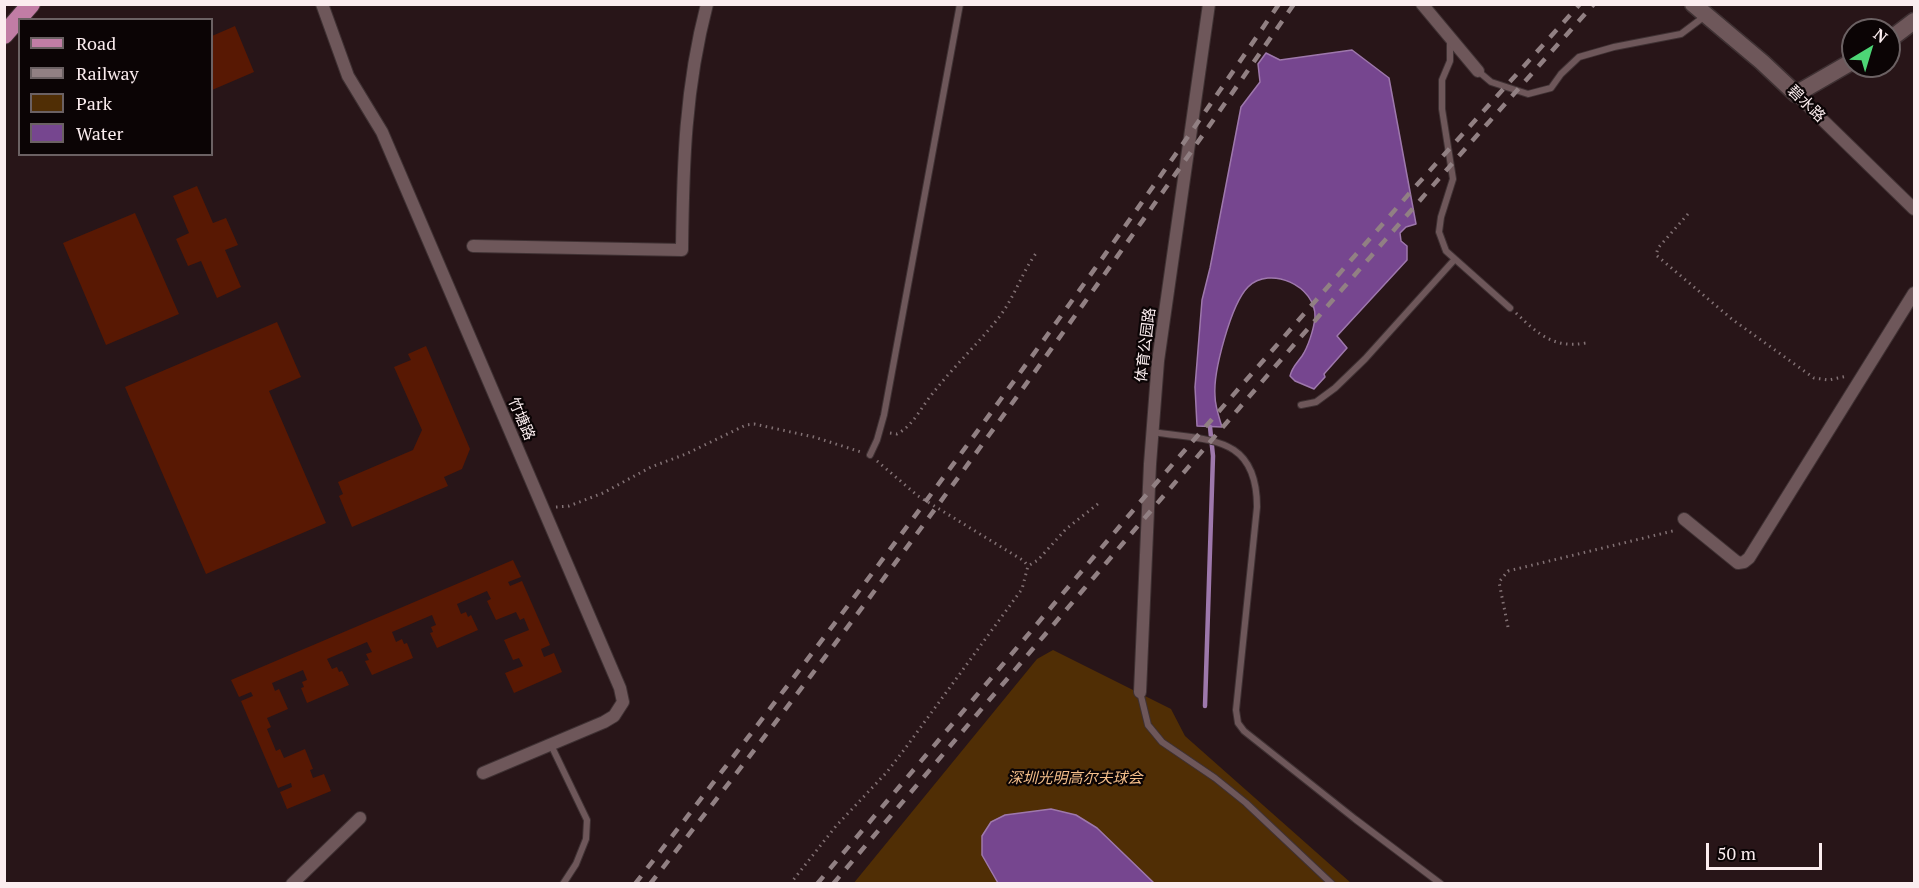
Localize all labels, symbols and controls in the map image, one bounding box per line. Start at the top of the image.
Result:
legend [18,18,213,156]
north arrow [1841,18,1901,78]
text: N [1869,23,1892,48]
text: Road [76,31,116,55]
text: Railway [76,61,139,85]
street label: 碧水路 [1784,82,1828,126]
text: Park [76,91,112,115]
text: Water [76,121,123,145]
street label: 体育公园路 [1132,307,1160,383]
street label: 竹塘路 [504,395,538,443]
park label: 深圳光明高尔夫球会 [1008,770,1142,788]
scale bar [1709,831,1824,869]
text: 50 m [1717,841,1756,865]

